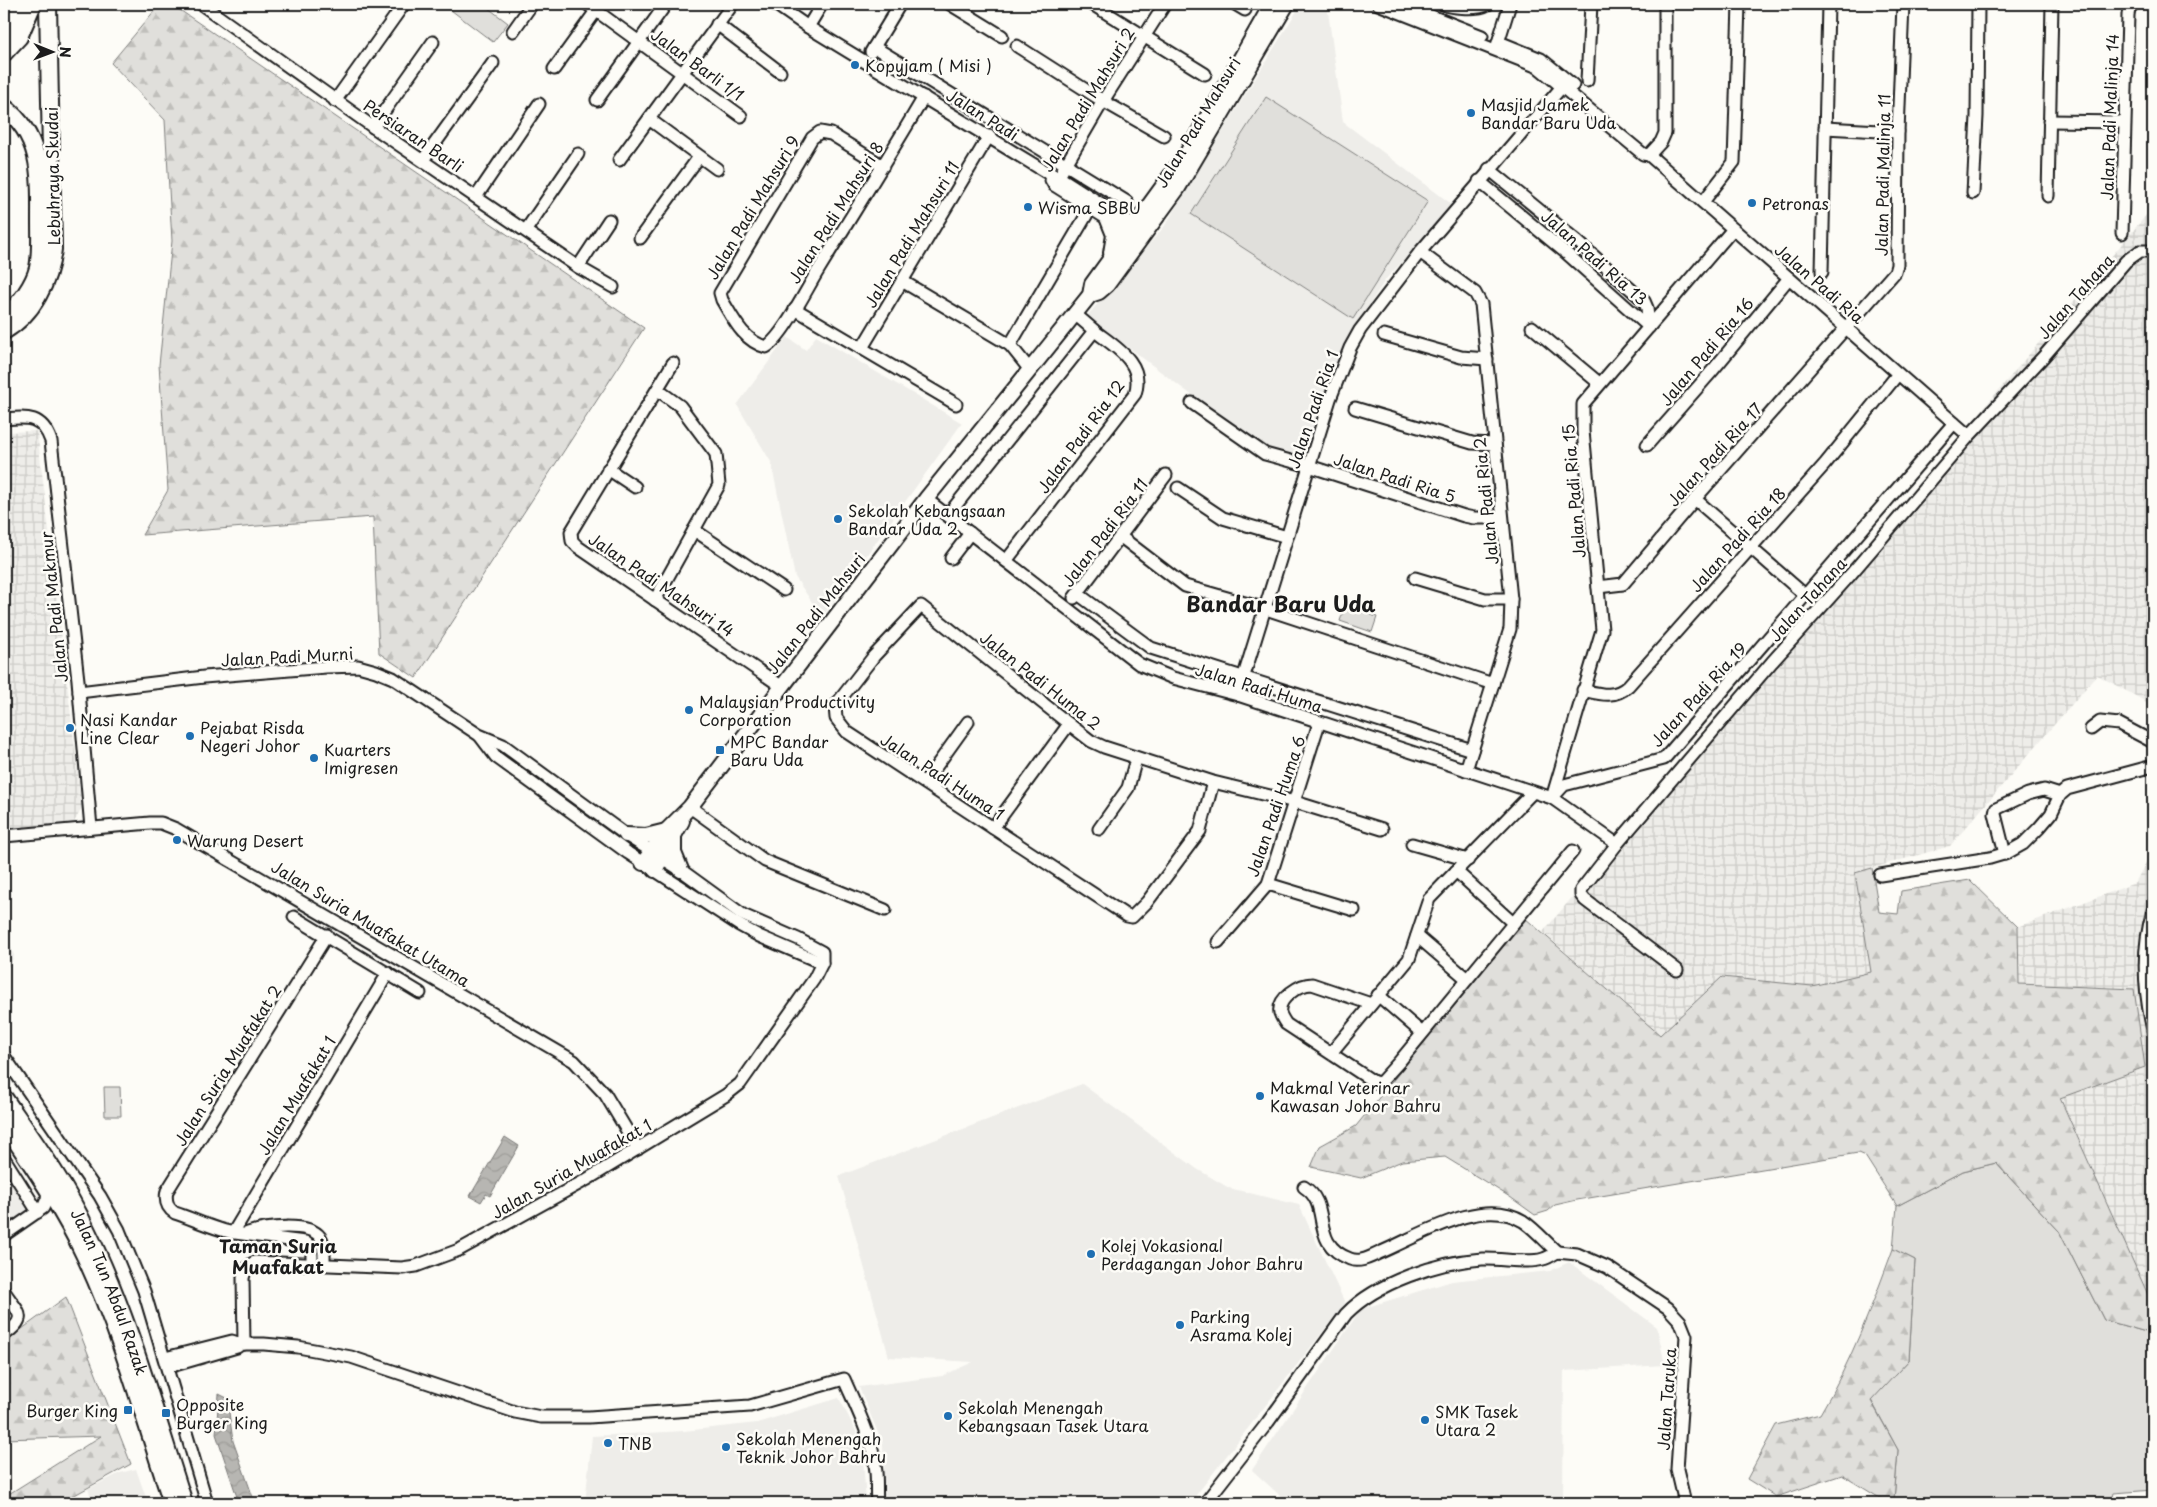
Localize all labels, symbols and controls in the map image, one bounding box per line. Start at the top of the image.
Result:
street label: Jalan Barli 1/1 [646,22,750,106]
street label: Jalan Padi Mahsuri 2 [1034,22,1140,176]
north arrow [28,28,78,78]
street label: Jalan Padi Malinja 14 [2094,33,2124,201]
text: N [55,47,76,58]
street label: Jalan Padi Mahsuri [1149,52,1245,192]
place label: Kopyjam ( Misi ) [865,53,992,77]
marker: Kopyjam ( Misi ) [849,59,861,71]
street label: Jalan Padi [942,82,1024,146]
place label: Masjid Jamek Bandar Baru Uda [1481,92,1616,134]
street label: Persiaran Barli [359,93,469,177]
street label: Jalan Padi Malinja 11 [1869,94,1895,256]
street label: Lebuhraya Skudai [39,106,65,246]
marker: Masjid Jamek Bandar Baru Uda [1465,107,1477,119]
street label: Jalan Padi Mahsuri 9 [699,131,805,283]
street label: Jalan Padi Mahsuri 8 [782,136,888,288]
street label: Jalan Padi Mahsuri 11 [858,156,964,312]
place label: Petronas [1762,191,1829,215]
place label: Wisma SBBU [1038,195,1141,219]
marker: Petronas [1746,197,1758,209]
marker: Wisma SBBU [1022,201,1034,213]
street label: Jalan Padi Ria 13 [1536,204,1654,310]
street label: Jalan Padi Ria [1770,237,1870,329]
street label: Jalan Tahana [2031,248,2119,344]
street label: Jalan Padi Ria 16 [1653,292,1759,410]
street label: Jalan Padi Ria 1 [1281,347,1343,471]
street label: Jalan Padi Ria 12 [1031,374,1129,498]
street label: Jalan Padi Ria 17 [1661,396,1768,511]
street label: Jalan Padi Ria 15 [1555,423,1591,559]
street label: Jalan Padi Ria 2 [1466,436,1504,566]
street label: Jalan Padi Ria 5 [1331,446,1459,508]
street label: Jalan Padi Ria 11 [1055,473,1153,591]
street label: Jalan Padi Ria 18 [1683,481,1791,597]
place label: Sekolah Kebangsaan Bandar Uda 2 [848,498,1006,540]
marker: Sekolah Kebangsaan Bandar Uda 2 [832,513,844,525]
street label: Jalan Padi Mahsuri 14 [584,526,740,642]
street label: Jalan Padi Makmur [33,530,73,684]
street label: Jalan Padi Mahsuri [760,547,870,679]
street label: Jalan Tahana [1763,551,1852,646]
district label: Bandar Baru Uda [1186,587,1376,619]
street label: Jalan Padi Huma 2 [975,625,1107,735]
street label: Jalan Padi Ria 19 [1644,636,1752,752]
street label: Jalan Padi Murni [220,641,354,671]
street label: Jalan Padi Huma [1192,656,1326,718]
place label: Malaysian Productivity Corporation [699,689,875,731]
marker: Malaysian Productivity Corporation [683,704,695,716]
place label: Nasi Kandar Line Clear [80,707,178,749]
place label: Pejabat Risda Negeri Johor [200,715,305,757]
marker: Nasi Kandar Line Clear [64,722,76,734]
street label: Jalan Padi Huma 1 [876,727,1010,825]
place label: MPC Bandar Baru Uda [730,729,829,771]
marker: Pejabat Risda Negeri Johor [184,730,196,742]
street label: Jalan Padi Huma 6 [1240,732,1310,880]
place label: Kuarters Imigresen [324,737,398,779]
marker: MPC Bandar Baru Uda [714,744,726,756]
marker: Kuarters Imigresen [308,752,320,764]
place label: Warung Desert [187,828,304,852]
marker: Warung Desert [171,834,183,846]
street label: Jalan Suria Muafakat Utama [267,854,475,992]
street label: Jalan Suria Muafakat 2 [168,980,286,1150]
street label: Jalan Muafakat 1 [251,1031,341,1159]
place label: Makmal Veterinar Kawasan Johor Bahru [1270,1075,1441,1117]
marker: Makmal Veterinar Kawasan Johor Bahru [1254,1090,1266,1102]
street label: Jalan Suria Muafakat 1 [486,1112,656,1224]
street label: Jalan Tun Abdul Razak [66,1204,155,1378]
district label: Taman Suria Muafakat [219,1232,337,1280]
place label: Kolej Vokasional Perdagangan Johor Bahru [1101,1233,1303,1275]
marker: Kolej Vokasional Perdagangan Johor Bahru [1085,1248,1097,1260]
place label: Parking Asrama Kolej [1190,1304,1292,1346]
marker: Parking Asrama Kolej [1174,1319,1186,1331]
street label: Jalan Taruka [1650,1347,1682,1451]
place label: Opposite Burger King [176,1392,268,1434]
place label: Sekolah Menengah Kebangsaan Tasek Utara [958,1395,1149,1437]
place label: Burger King [26,1398,118,1422]
place label: SMK Tasek Utara 2 [1435,1399,1519,1441]
marker: Burger King [122,1404,134,1416]
marker: Opposite Burger King [160,1407,172,1419]
marker: Sekolah Menengah Kebangsaan Tasek Utara [942,1410,954,1422]
marker: SMK Tasek Utara 2 [1419,1414,1431,1426]
place label: Sekolah Menengah Teknik Johor Bahru [736,1426,886,1468]
place label: TNB [618,1431,652,1455]
marker: TNB [602,1437,614,1449]
marker: Sekolah Menengah Teknik Johor Bahru [720,1441,732,1453]

